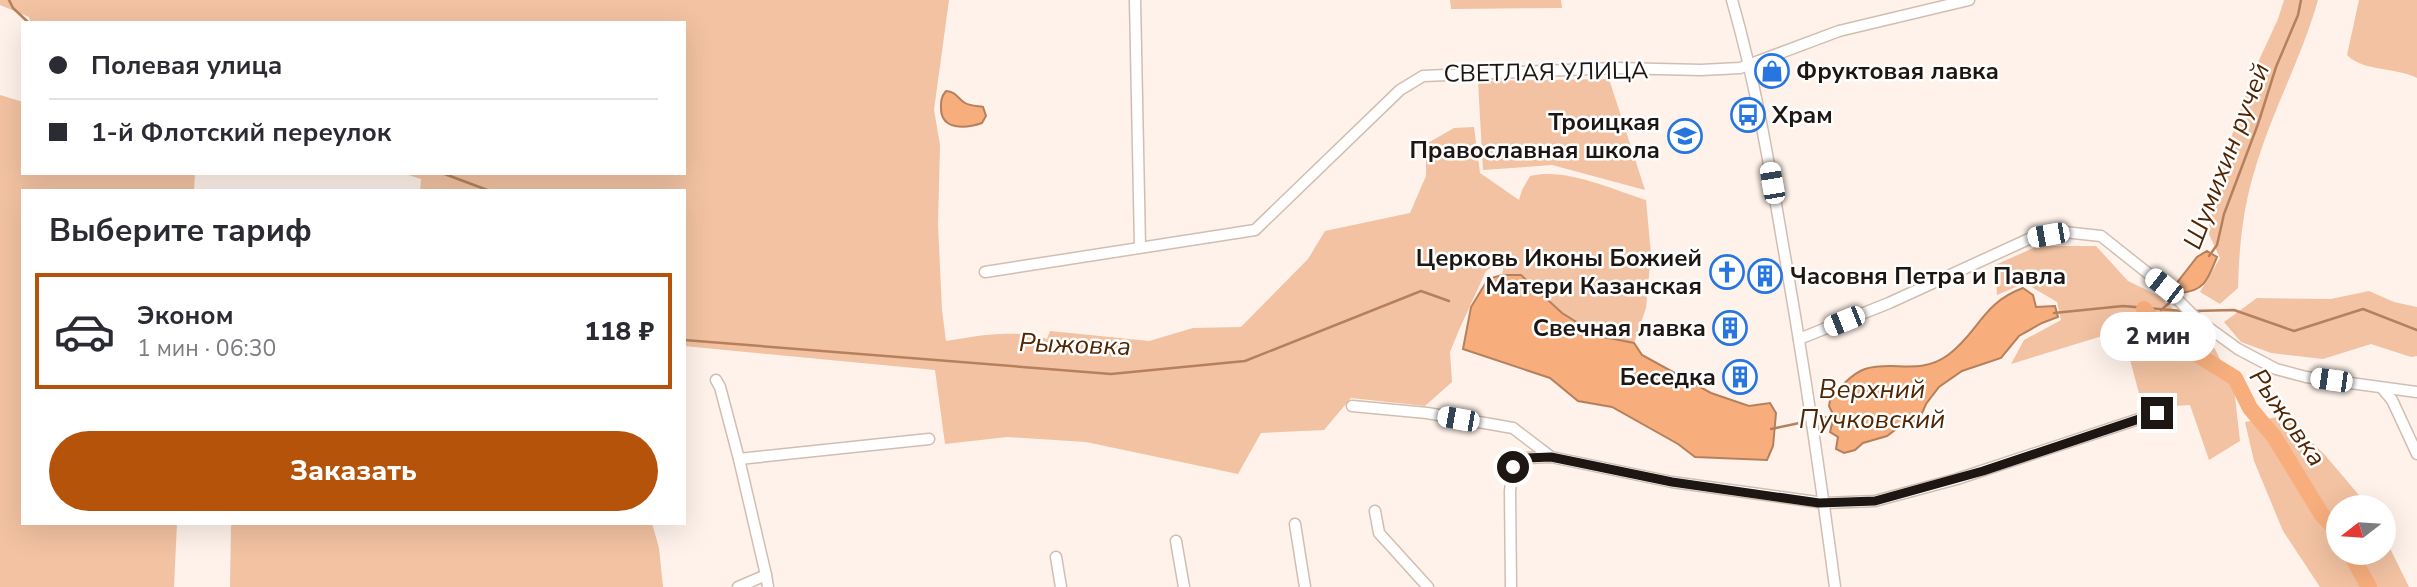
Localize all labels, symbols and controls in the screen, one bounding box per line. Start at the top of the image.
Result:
text: Полевая улица [91,48,282,83]
shop icon: Фруктовая лавка [1753,52,1791,90]
street label: СВЕТЛАЯ УЛИЦА [1443,54,1649,90]
place label: Фруктовая лавка [1796,55,1999,87]
water label: Шумихин ручей [2175,58,2278,254]
bus stop icon: Храм [1729,96,1767,134]
place label: Храм [1771,99,1833,131]
place label: Троицкая Православная школа [1409,106,1660,166]
text: 1-й Флотский переулок [91,115,391,150]
school or university icon: Троицкая Православная школа [1666,117,1704,155]
car [1759,160,1786,206]
text: Выберите тариф [49,209,312,252]
car [2026,221,2071,249]
place label: Церковь Иконы Божией Матери Казанская [1416,242,1702,302]
church icon: Церковь Иконы Божией Матери Казанская [1708,253,1746,291]
building icon: Часовня Петра и Павла [1746,257,1784,295]
place label: Часовня Петра и Павла [1790,260,2066,292]
car [2141,265,2188,307]
text: Эконом [137,298,234,333]
icon: car [53,300,116,363]
car [1821,303,1868,339]
building icon: Свечная лавка [1711,309,1749,347]
place label: Свечная лавка [1533,312,1706,344]
callout: 2 мин [2099,312,2215,360]
text: 118 ₽ [584,314,654,349]
text: 2 мин [2126,321,2190,352]
water label: Рыжовка [1018,325,1132,364]
text: 1 мин · 06:30 [137,333,276,364]
building icon: Беседка [1721,358,1759,396]
place label: Беседка [1620,361,1716,393]
water label: Рыжовка [2241,361,2334,473]
car [2309,367,2354,393]
water label: Верхний Пучковский [1799,372,1945,437]
route end [2141,397,2173,429]
car [1436,405,1481,433]
button: Заказать [49,431,658,511]
route start [1497,451,1529,483]
north arrow [2326,495,2396,565]
map controls [2326,495,2396,565]

